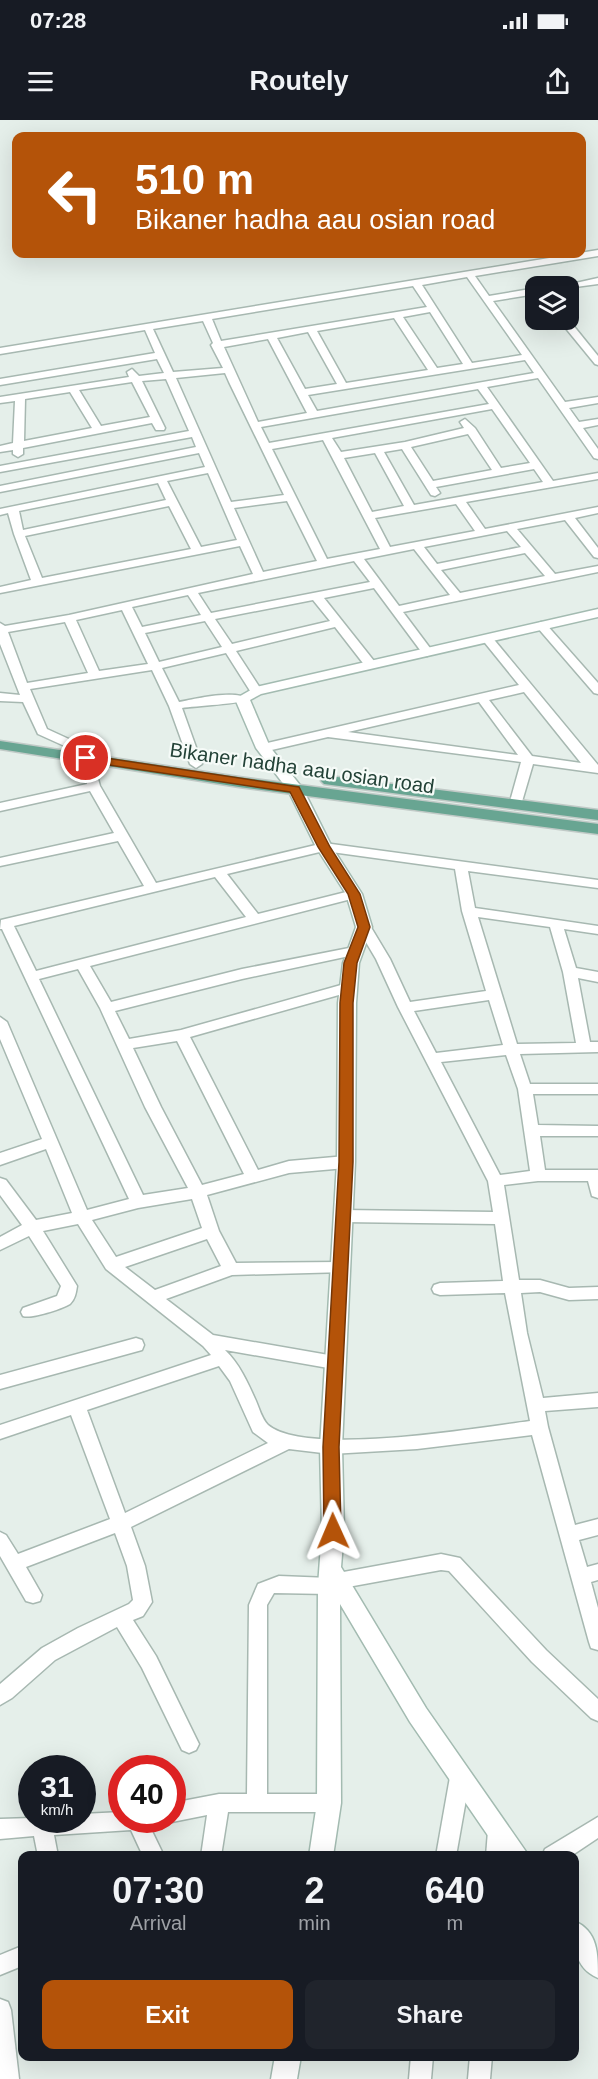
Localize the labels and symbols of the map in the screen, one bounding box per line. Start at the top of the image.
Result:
pin [60,732,111,783]
street label: Bikaner hadha aau osian road [168,739,436,797]
position arrow [301,1499,365,1563]
speed limit sign: 40 [108,1755,186,1833]

